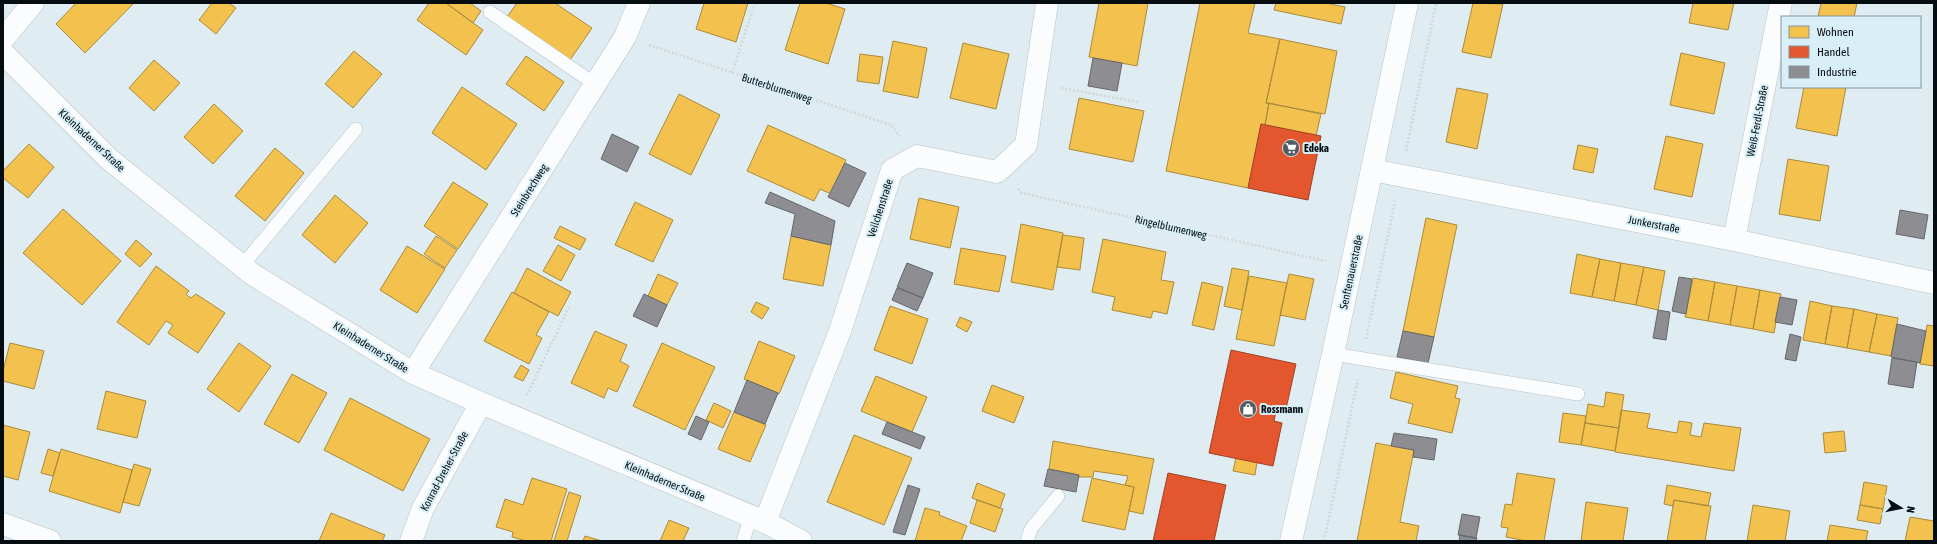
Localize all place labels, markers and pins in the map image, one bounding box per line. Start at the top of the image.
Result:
supermarket icon: Edeka [1281,138,1301,158]
place label: Edeka [1304,142,1329,154]
shop icon: Rossmann [1238,399,1258,419]
place label: Rossmann [1261,403,1303,415]

